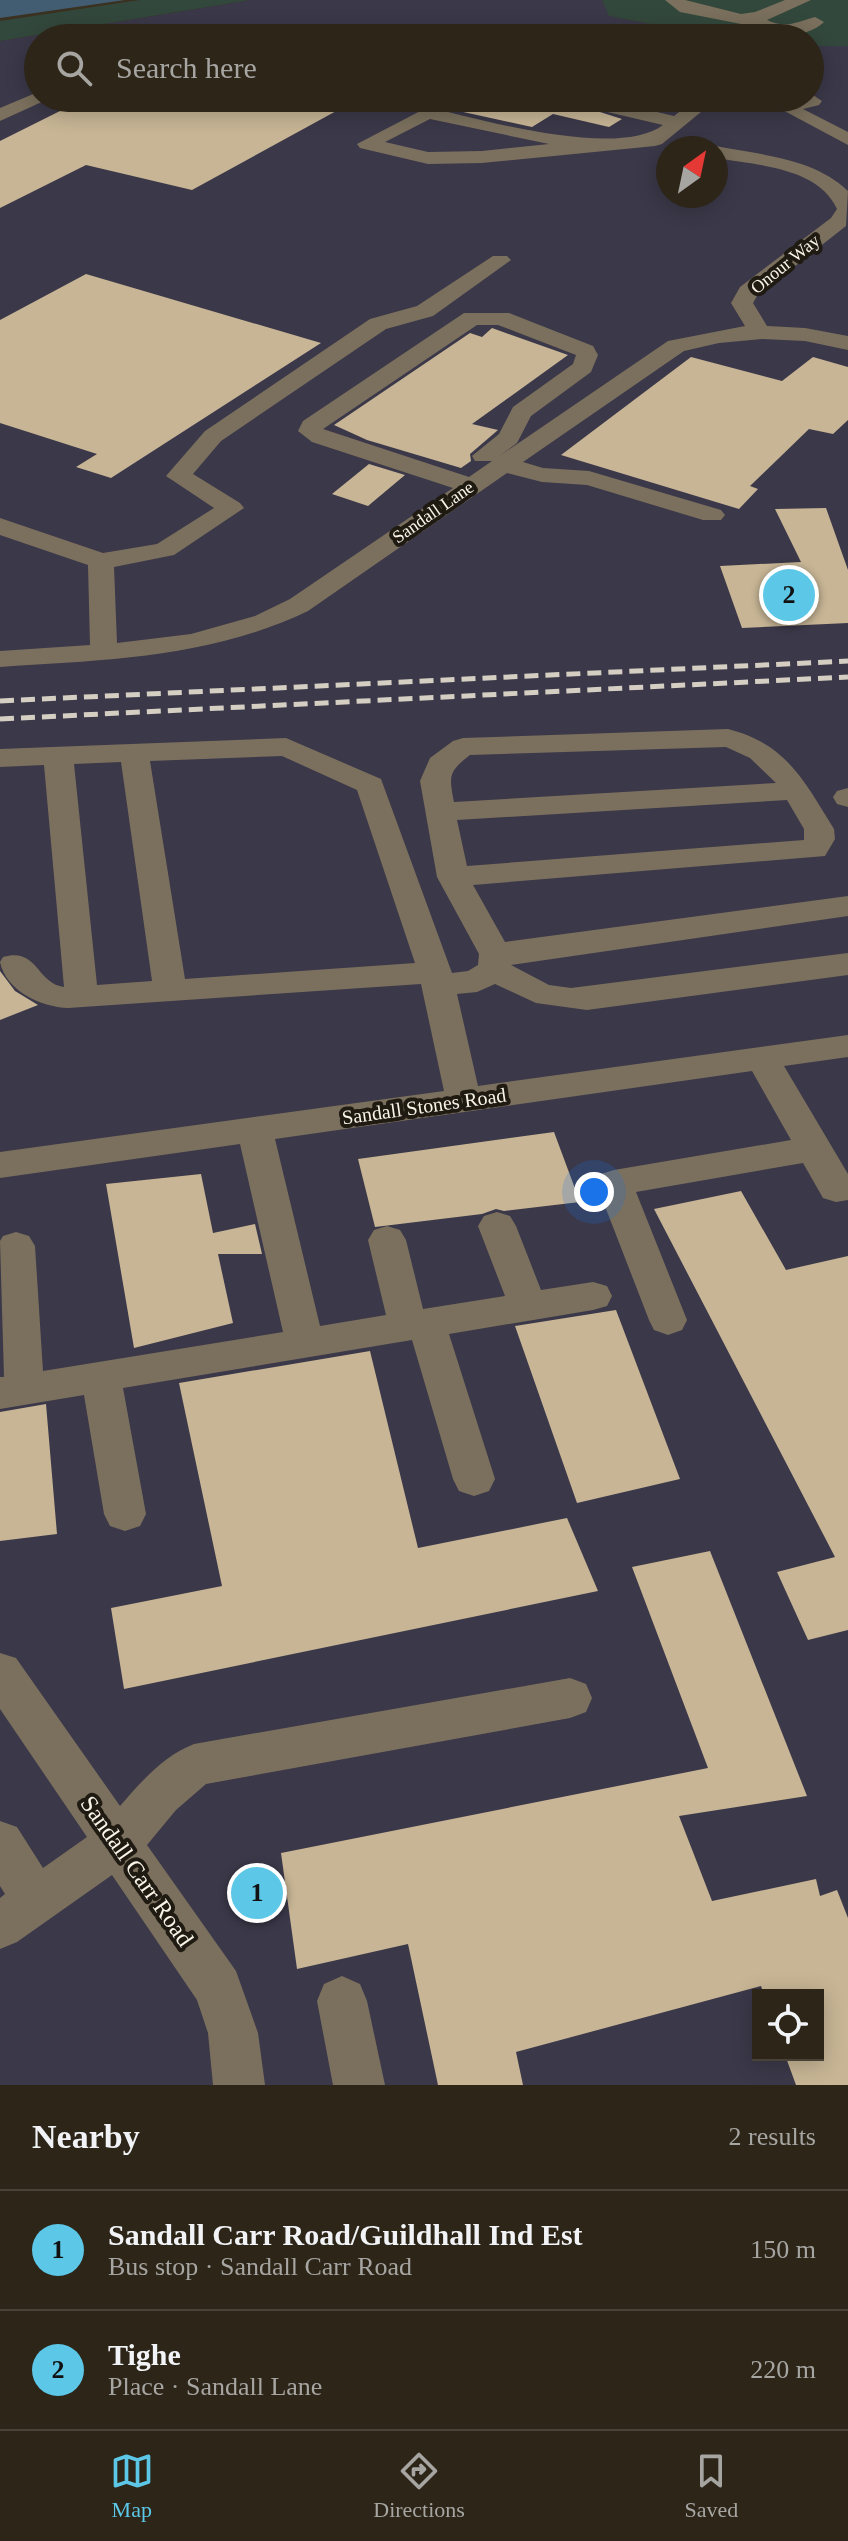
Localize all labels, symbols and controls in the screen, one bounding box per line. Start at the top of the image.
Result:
search box [24,24,824,112]
icon: search [52,46,96,90]
text: Search here [116,51,257,84]
north arrow [656,136,728,208]
street label: Onour Way [747,230,823,298]
street label: Sandall Lane [389,477,477,547]
pin: 2 [763,565,815,625]
street label: Sandall Stones Road [341,1084,507,1128]
your location [574,1172,614,1212]
street label: Sandall Carr Road [76,1791,198,1951]
pin: 1 [231,1863,283,1923]
map controls [752,1989,824,2061]
button: locate [752,1989,824,2061]
text: Nearby [32,2118,140,2155]
text: 2 results [729,2122,816,2151]
text: Sandall Carr Road/Guildhall Ind Est [108,2218,583,2251]
text: 1 [52,2235,65,2264]
text: 150 m [750,2235,816,2264]
text: Bus stop · Sandall Carr Road [108,2252,412,2281]
text: Tighe [108,2338,181,2371]
text: 2 [52,2355,65,2384]
text: 220 m [750,2355,816,2384]
text: Place · Sandall Lane [108,2372,322,2401]
tab: Map [110,2449,154,2523]
tab: Directions [373,2449,465,2523]
tab: Saved [684,2449,738,2523]

